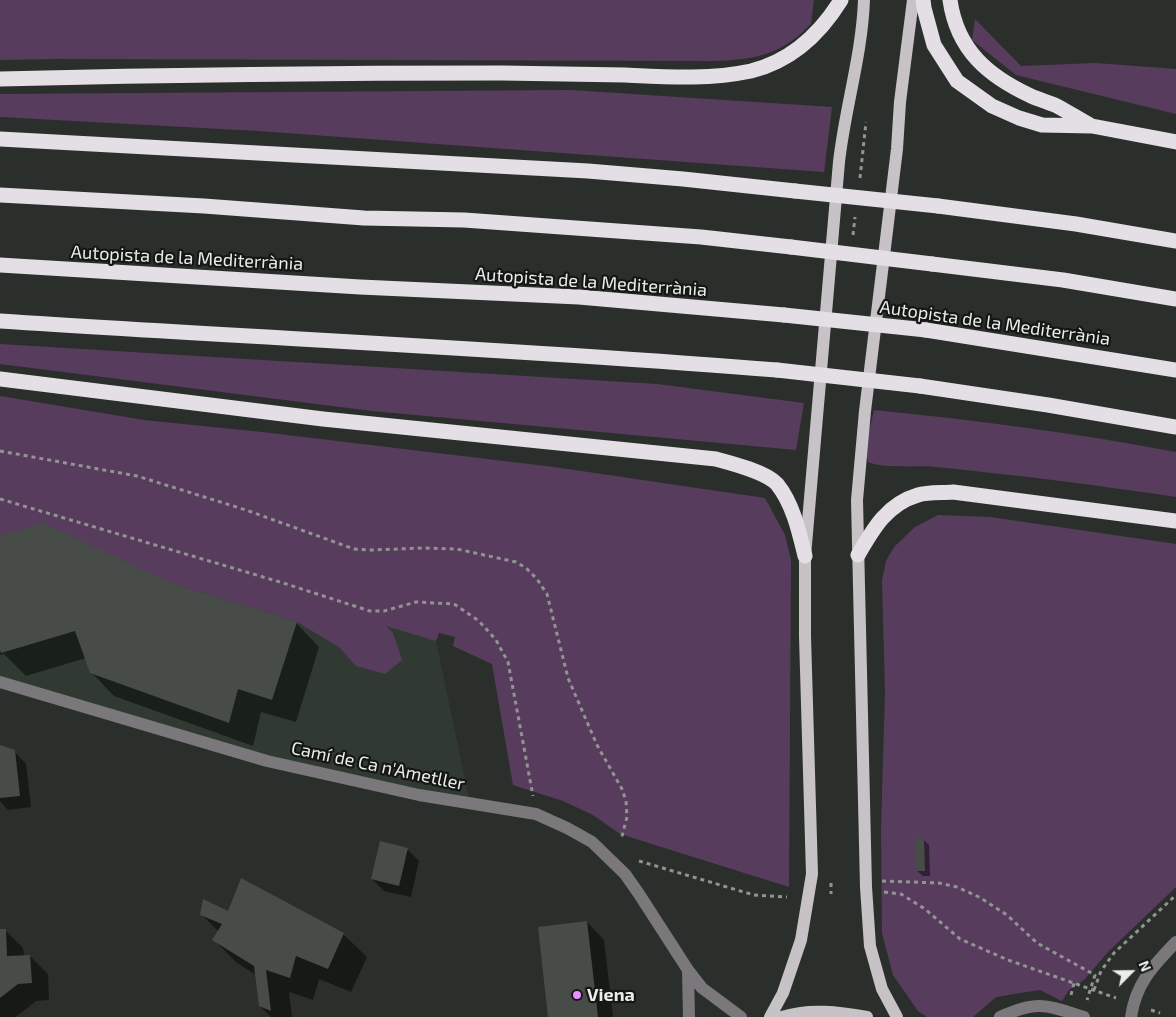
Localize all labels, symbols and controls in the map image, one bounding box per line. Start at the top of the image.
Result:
street label: Autopista de la Mediterrània [70,241,304,275]
street label: Autopista de la Mediterrània [474,263,708,301]
street label: Autopista de la Mediterrània [878,296,1112,350]
street label: Camí de Ca n'Ametller [289,737,467,795]
north arrow [1106,947,1156,997]
text: N [1135,958,1155,974]
place label: Viena [587,984,635,1006]
marker: Viena [571,989,583,1001]

